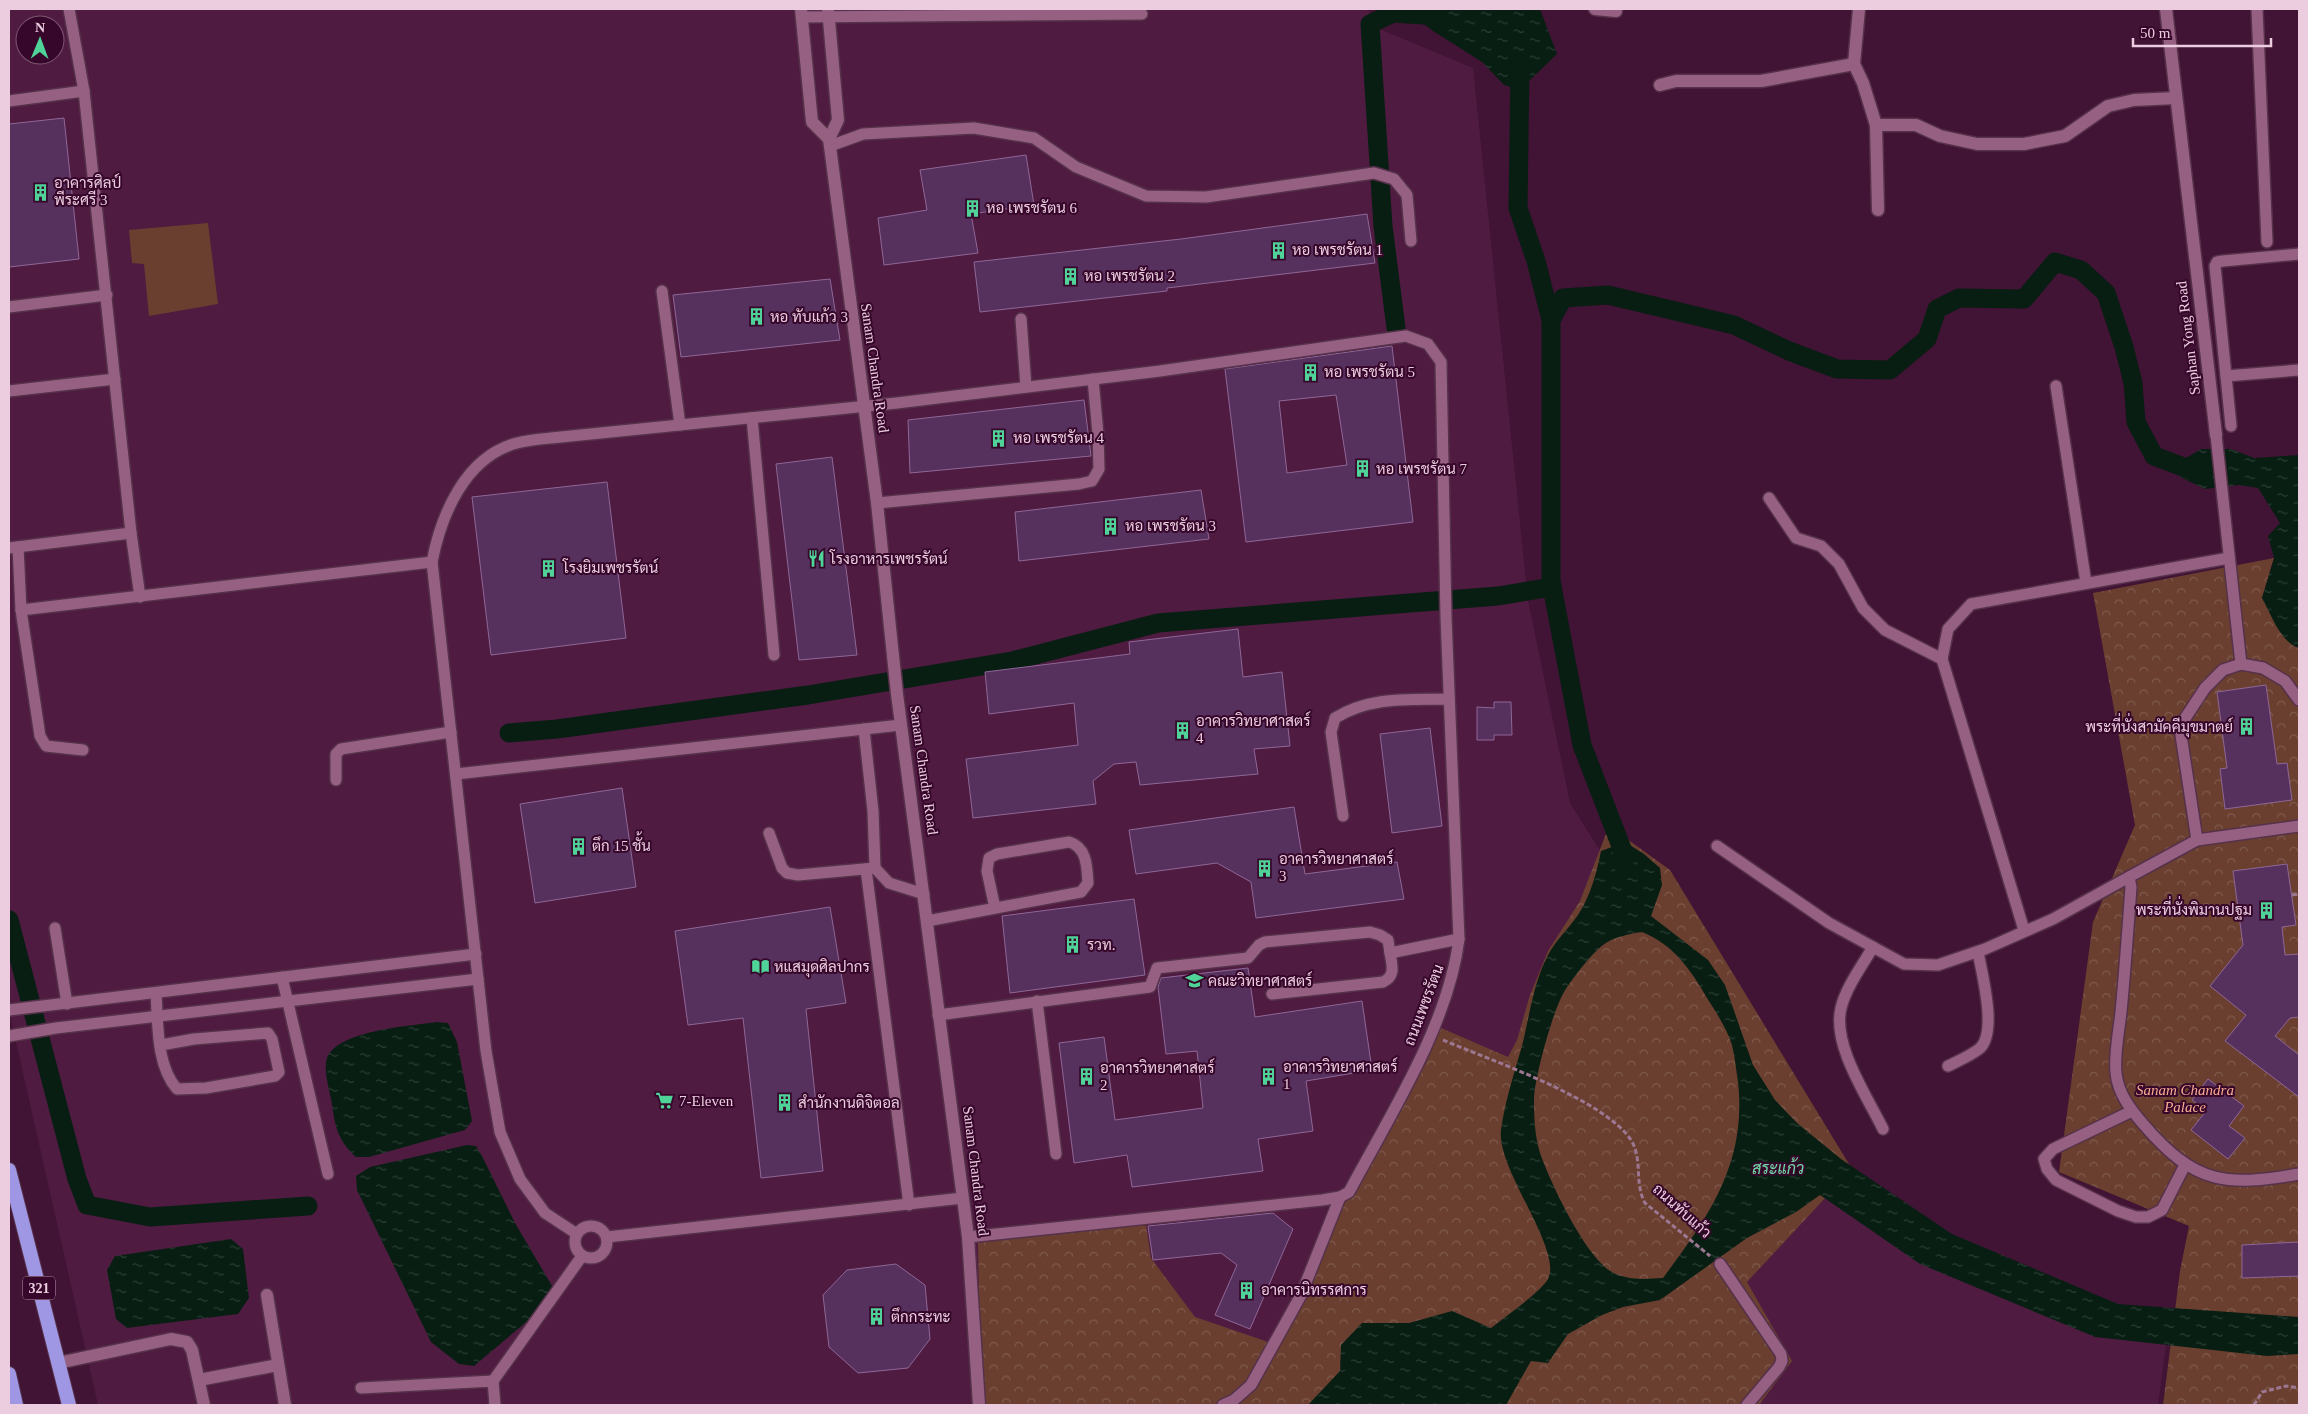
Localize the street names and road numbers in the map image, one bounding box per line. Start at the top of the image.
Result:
street label: Saphan Yong Road [2173,280,2203,396]
street label: Sanam Chandra Road [858,302,892,434]
street label: Sanam Chandra Road [907,704,941,836]
street label: ถนนเพชรรัตน [1400,962,1447,1048]
street label: Sanam Chandra Road [960,1105,992,1237]
street label: ถนนทับแก้ว [1650,1179,1716,1241]
road number: 321 [23,1276,55,1300]

